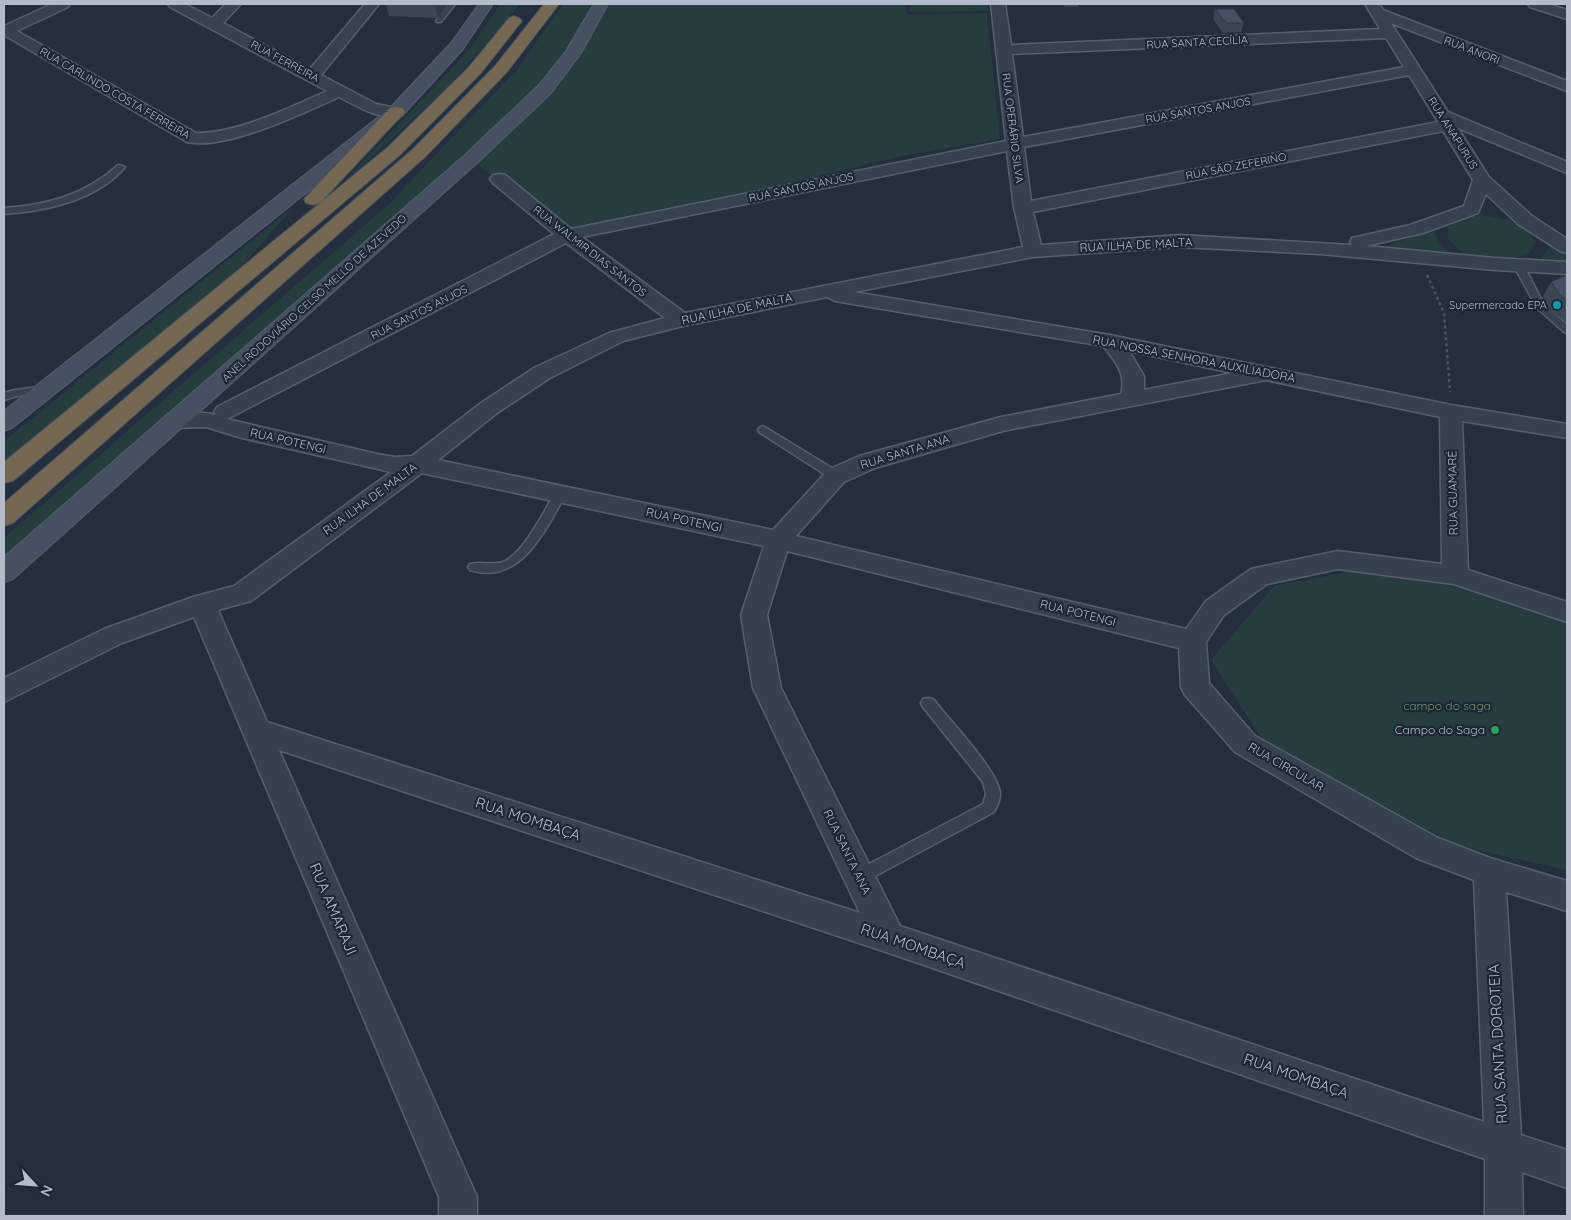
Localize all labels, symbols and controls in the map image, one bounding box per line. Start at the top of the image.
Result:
street label: RUA SANTA CECÍLIA [1146,32,1248,52]
street label: RUA ANORI [1442,33,1502,67]
street label: RUA FERREIRA [248,37,322,85]
street label: RUA CARLINDO COSTA FERREIRA [37,44,193,142]
street label: RUA OPERÁRIO SILVA [999,72,1027,184]
street label: RUA SANTOS ANJOS [1144,94,1252,126]
street label: RUA ANAPURUS [1425,94,1481,172]
street label: RUA SÃO ZEFERINO [1184,149,1288,183]
street label: RUA SANTOS ANJOS [747,169,855,205]
street label: RUA WALMIR DIAS SANTOS [531,202,649,300]
street label: ANEL RODOVIÁRIO CELSO MELLO DE AZEVEDO [219,211,409,385]
street label: RUA ILHA DE MALTA [1079,234,1193,255]
street label: RUA SANTOS ANJOS [368,282,470,342]
street label: RUA ILHA DE MALTA [680,289,794,328]
place label: Supermercado EPA [1449,298,1547,312]
marker: Supermercado EPA [1551,299,1563,311]
street label: RUA NOSSA SENHORA AUXILIADORA [1091,331,1297,386]
street label: RUA POTENGI [249,424,328,457]
street label: RUA SANTA ANA [858,431,952,472]
street label: RUA GUAMARÉ [1444,450,1461,535]
street label: RUA ILHA DE MALTA [320,459,420,538]
street label: RUA POTENGI [645,504,724,535]
street label: RUA POTENGI [1039,596,1118,629]
park label: campo do saga [1403,698,1491,713]
place label: Campo do Saga [1395,722,1485,737]
marker: Campo do Saga [1489,724,1501,736]
street label: RUA CIRCULAR [1246,739,1327,794]
street label: RUA MOMBAÇA [473,793,583,845]
street label: RUA SANTA ANA [820,807,875,897]
street label: RUA AMARAJI [306,860,361,958]
street label: RUA MOMBAÇA [858,919,968,972]
street label: RUA SANTA DOROTEIA [1484,963,1511,1124]
street label: RUA MOMBAÇA [1241,1049,1351,1102]
north arrow [10,1160,60,1210]
text: N [36,1182,57,1199]

